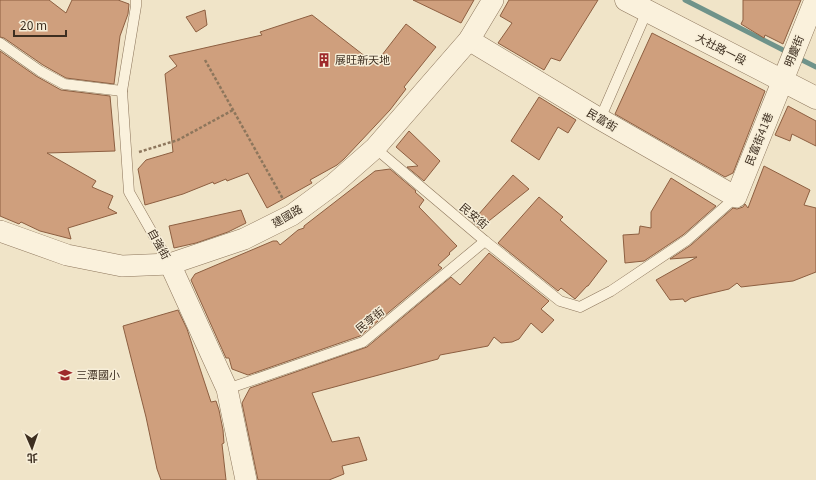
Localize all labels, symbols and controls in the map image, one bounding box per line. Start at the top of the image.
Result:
scale bar [14,12,66,38]
text: 20 m [20,16,47,33]
street label: 大社路一段 [693,28,750,68]
street label: 明慶街 [779,32,807,69]
place label: 展旺新天地 [335,51,390,67]
building icon: 展旺新天地 [316,52,332,68]
street label: 民富街 [584,104,621,134]
street label: 民富街41巷 [740,110,776,168]
street label: 民安街 [457,198,492,232]
street label: 建國路 [268,200,305,230]
street label: 自強街 [145,225,175,262]
street label: 民享街 [352,303,387,336]
place label: 三潭國小 [76,366,120,382]
school or university icon: 三潭國小 [57,367,73,383]
north arrow [12,428,52,468]
text: 北 [27,451,38,467]

